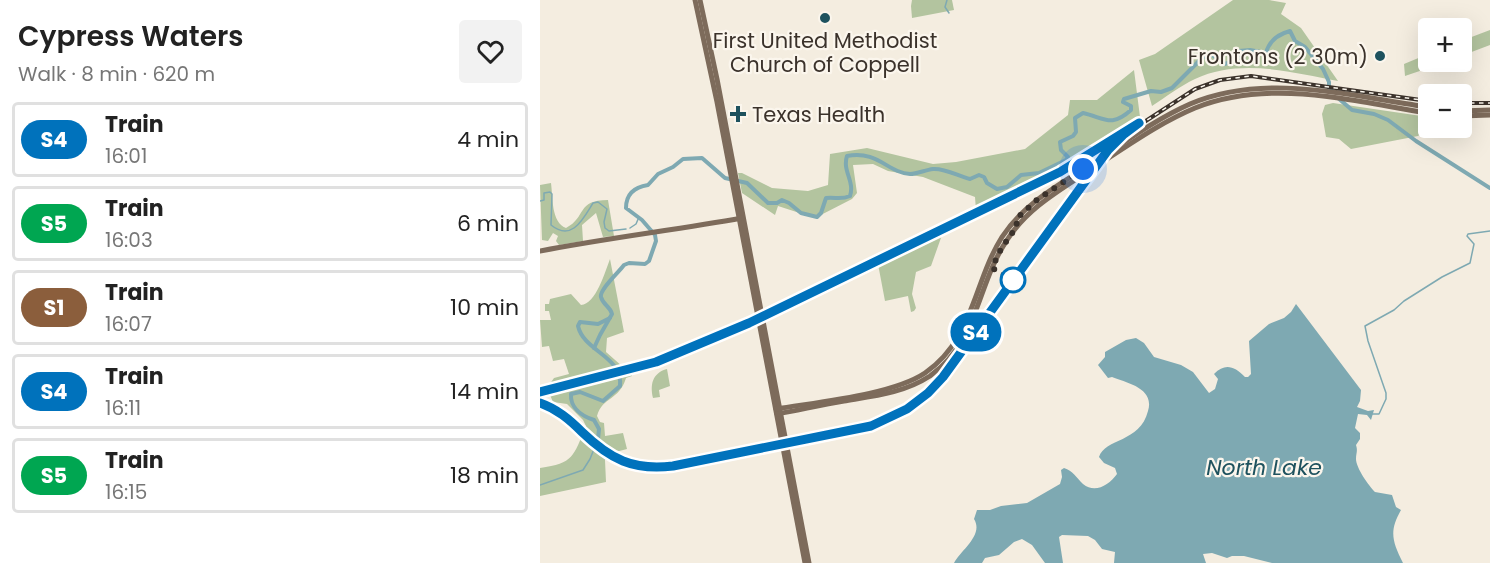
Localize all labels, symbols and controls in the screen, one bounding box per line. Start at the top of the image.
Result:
marker: First United Methodist Church of Coppell [818,11,832,25]
text: Cypress Waters [18,17,244,56]
map controls [1418,18,1472,138]
button: + [1418,18,1472,72]
button: heart [459,20,522,83]
place label: First United Methodist Church of Coppell [713,26,937,79]
place label: Frontons (2 30m) [1188,42,1368,71]
marker: Frontons (2 30m) [1373,49,1387,63]
text: Walk · 8 min · 620 m [18,60,215,88]
button: − [1418,84,1472,138]
place label: Texas Health [752,100,885,129]
marker: Texas Health [729,105,747,123]
text: Train [105,109,164,140]
text: 4 min [457,124,519,155]
text: S4 [40,125,68,154]
text: 16:01 [105,142,147,170]
your location [1068,154,1098,184]
text: Train [105,193,164,224]
text: 6 min [457,208,519,239]
text: S5 [41,209,67,238]
text: 16:03 [105,226,153,254]
unlabelled marker [1000,267,1026,293]
text: Train [105,277,164,308]
text: 10 min [450,292,519,323]
text: S1 [44,293,64,322]
text: 16:07 [105,310,152,338]
line badge: S4 [949,312,1003,352]
text: S4 [962,318,990,347]
text: Train [105,361,164,392]
text: 14 min [450,376,519,407]
text: S4 [40,377,68,406]
text: 16:11 [105,394,141,422]
text: Train [105,445,164,476]
water label: North Lake [1206,452,1322,483]
text: 18 min [450,460,519,491]
text: S5 [41,461,67,490]
text: 16:15 [105,478,147,506]

